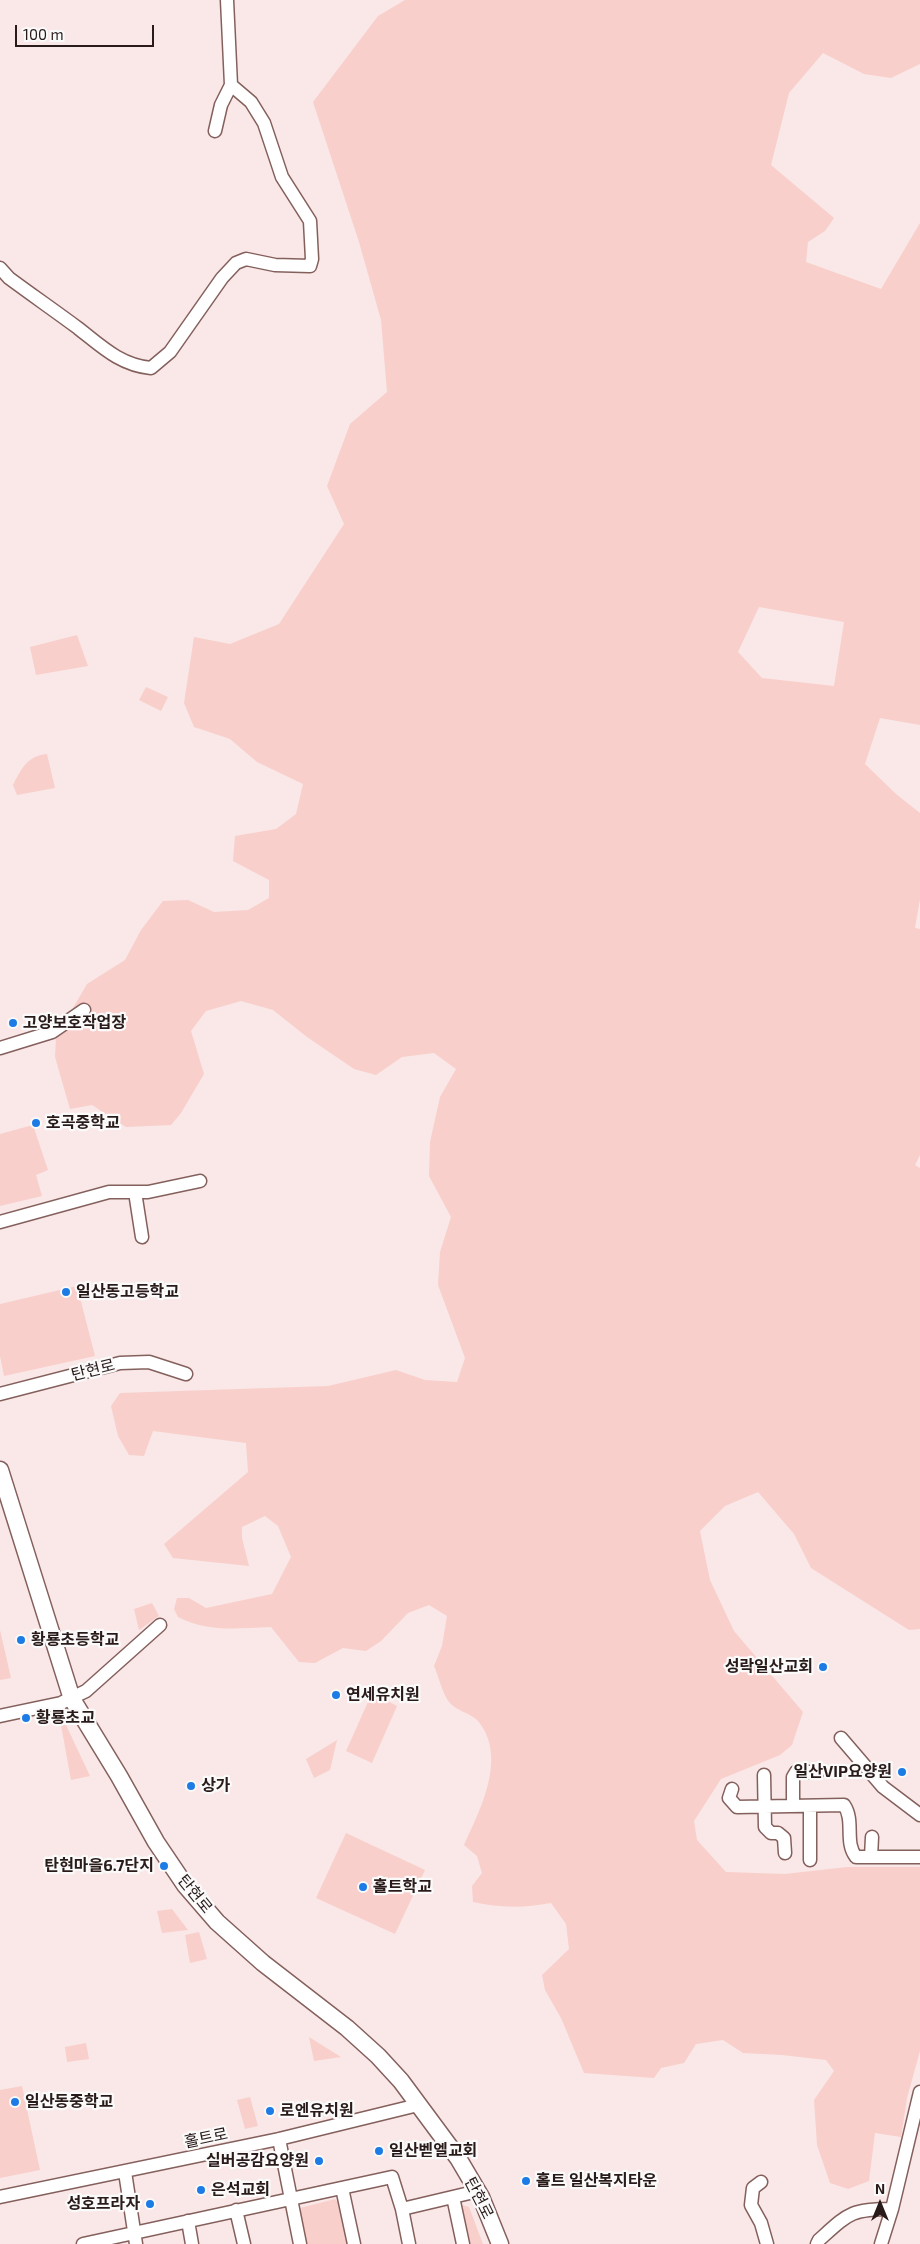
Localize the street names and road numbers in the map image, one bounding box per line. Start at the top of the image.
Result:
street label: 탄현로 [69,1355,117,1385]
street label: 탄현로 [174,1871,216,1917]
street label: 홀트로 [182,2124,230,2152]
street label: 탄현로 [460,2174,498,2222]

